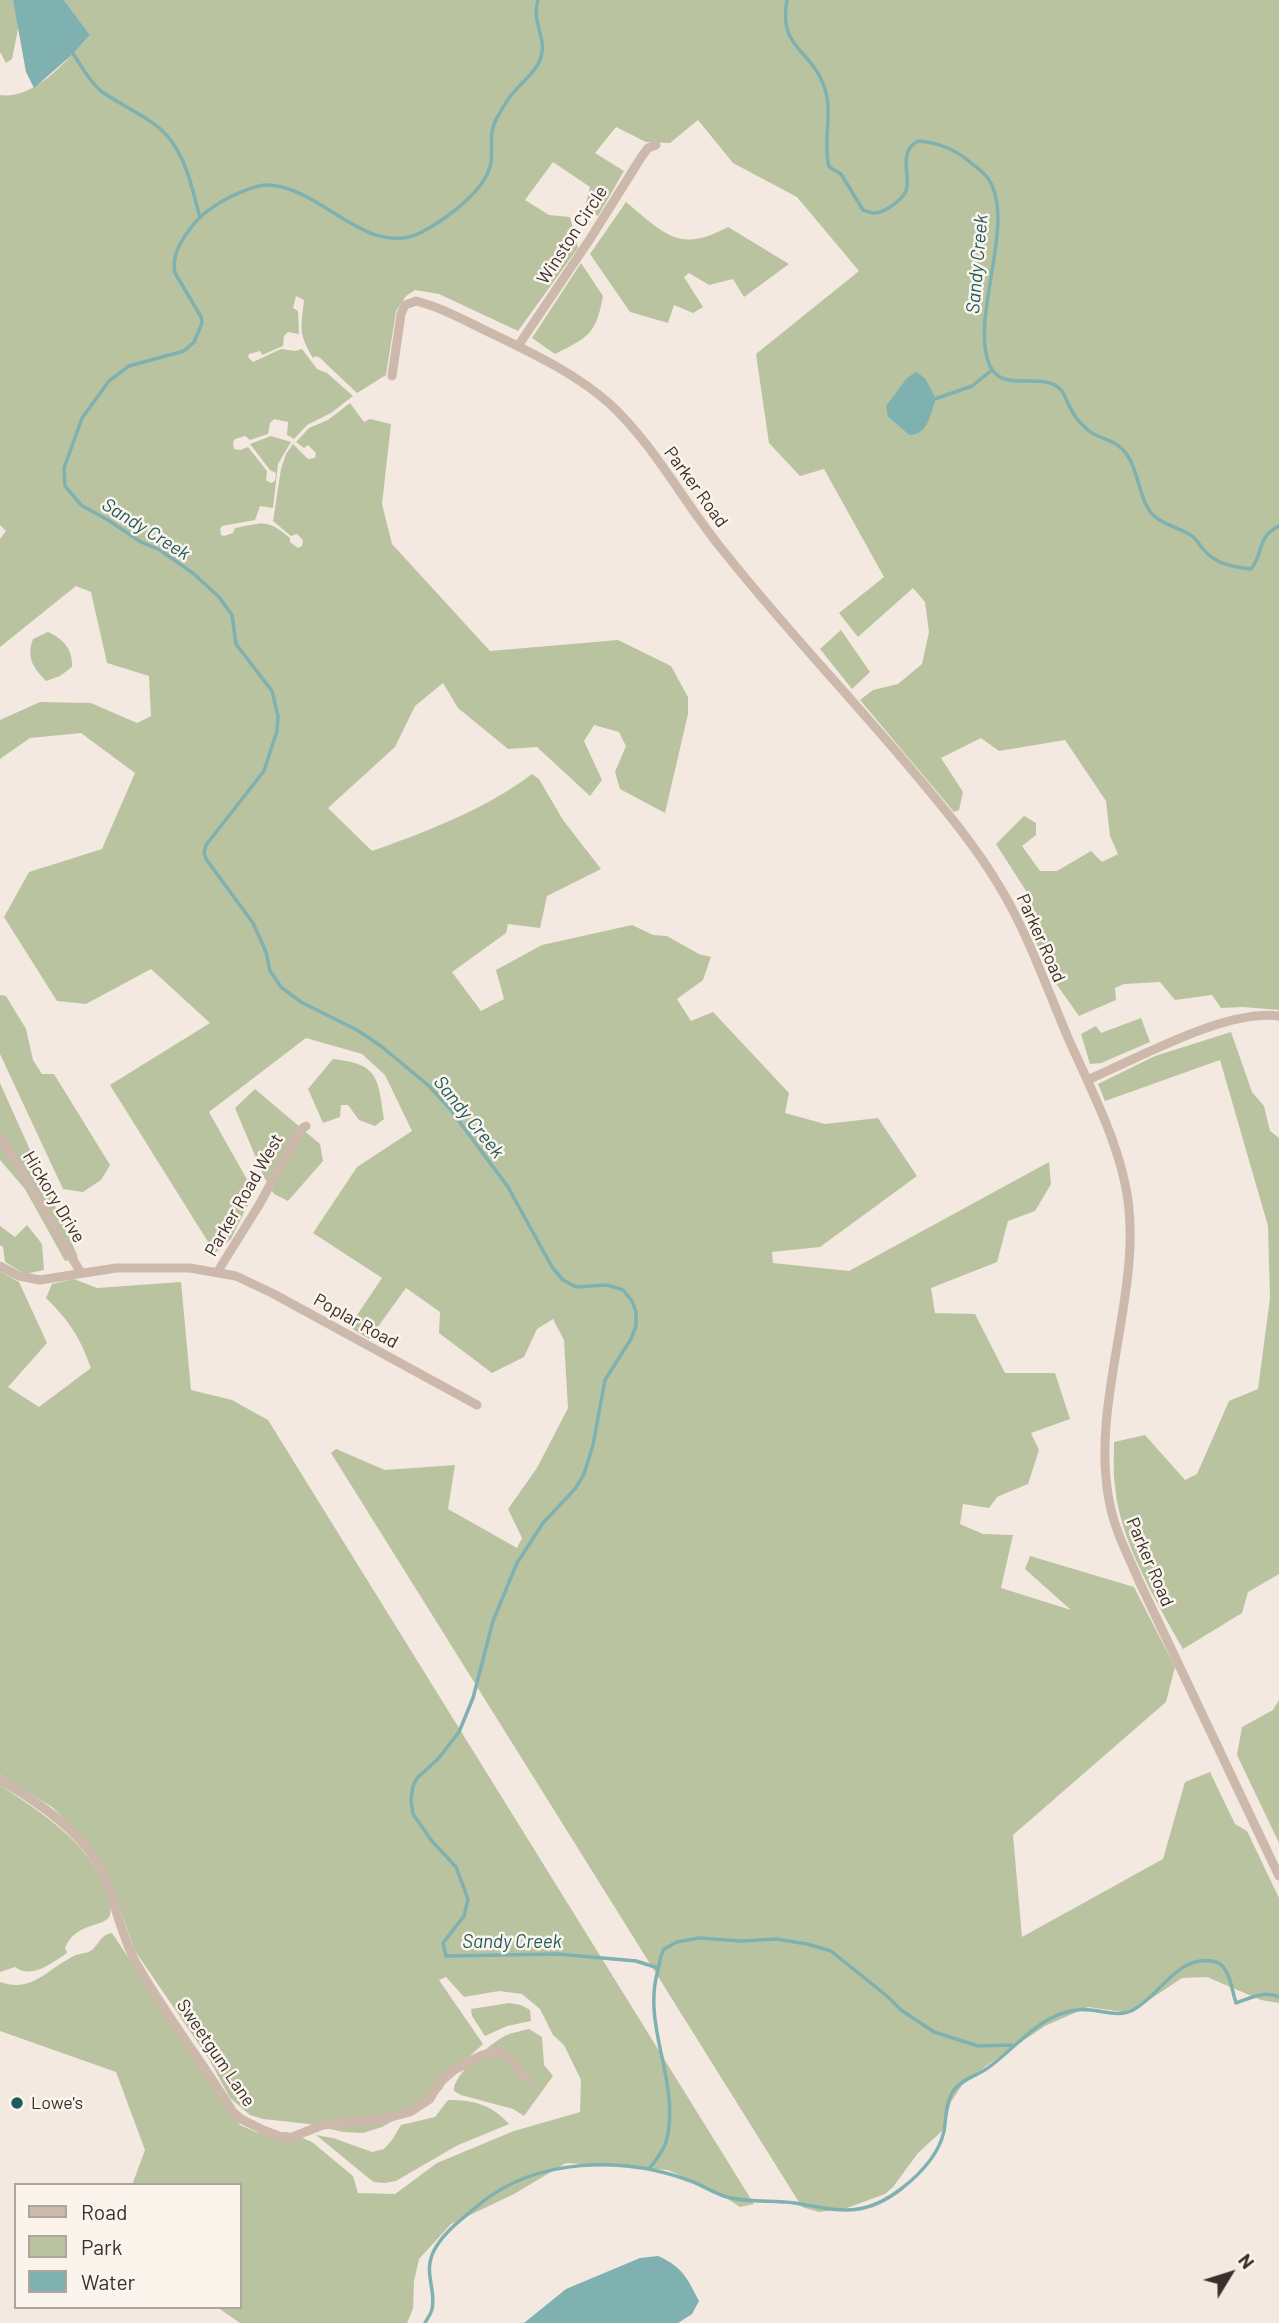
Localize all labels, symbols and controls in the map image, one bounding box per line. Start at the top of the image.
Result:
street label: Winston Circle [532,182,612,288]
water label: Sandy Creek [961,213,993,315]
street label: Parker Road [659,442,733,532]
water label: Sandy Creek [98,493,194,565]
street label: Parker Road [1012,890,1070,986]
water label: Sandy Creek [429,1071,509,1163]
street label: Parker Road West [200,1130,288,1260]
street label: Hickory Drive [18,1147,90,1247]
street label: Poplar Road [310,1289,402,1353]
street label: Parker Road [1122,1514,1178,1610]
water label: Sandy Creek [462,1931,562,1953]
street label: Sweetgum Lane [172,1995,260,2111]
place label: Lowe's [31,2092,83,2114]
marker: Lowe's [9,2095,25,2111]
legend [14,2183,242,2309]
text: Road [81,2199,127,2224]
text: Park [81,2234,122,2259]
north arrow [1195,2239,1265,2309]
text: N [1234,2249,1260,2273]
text: Water [81,2269,135,2294]

